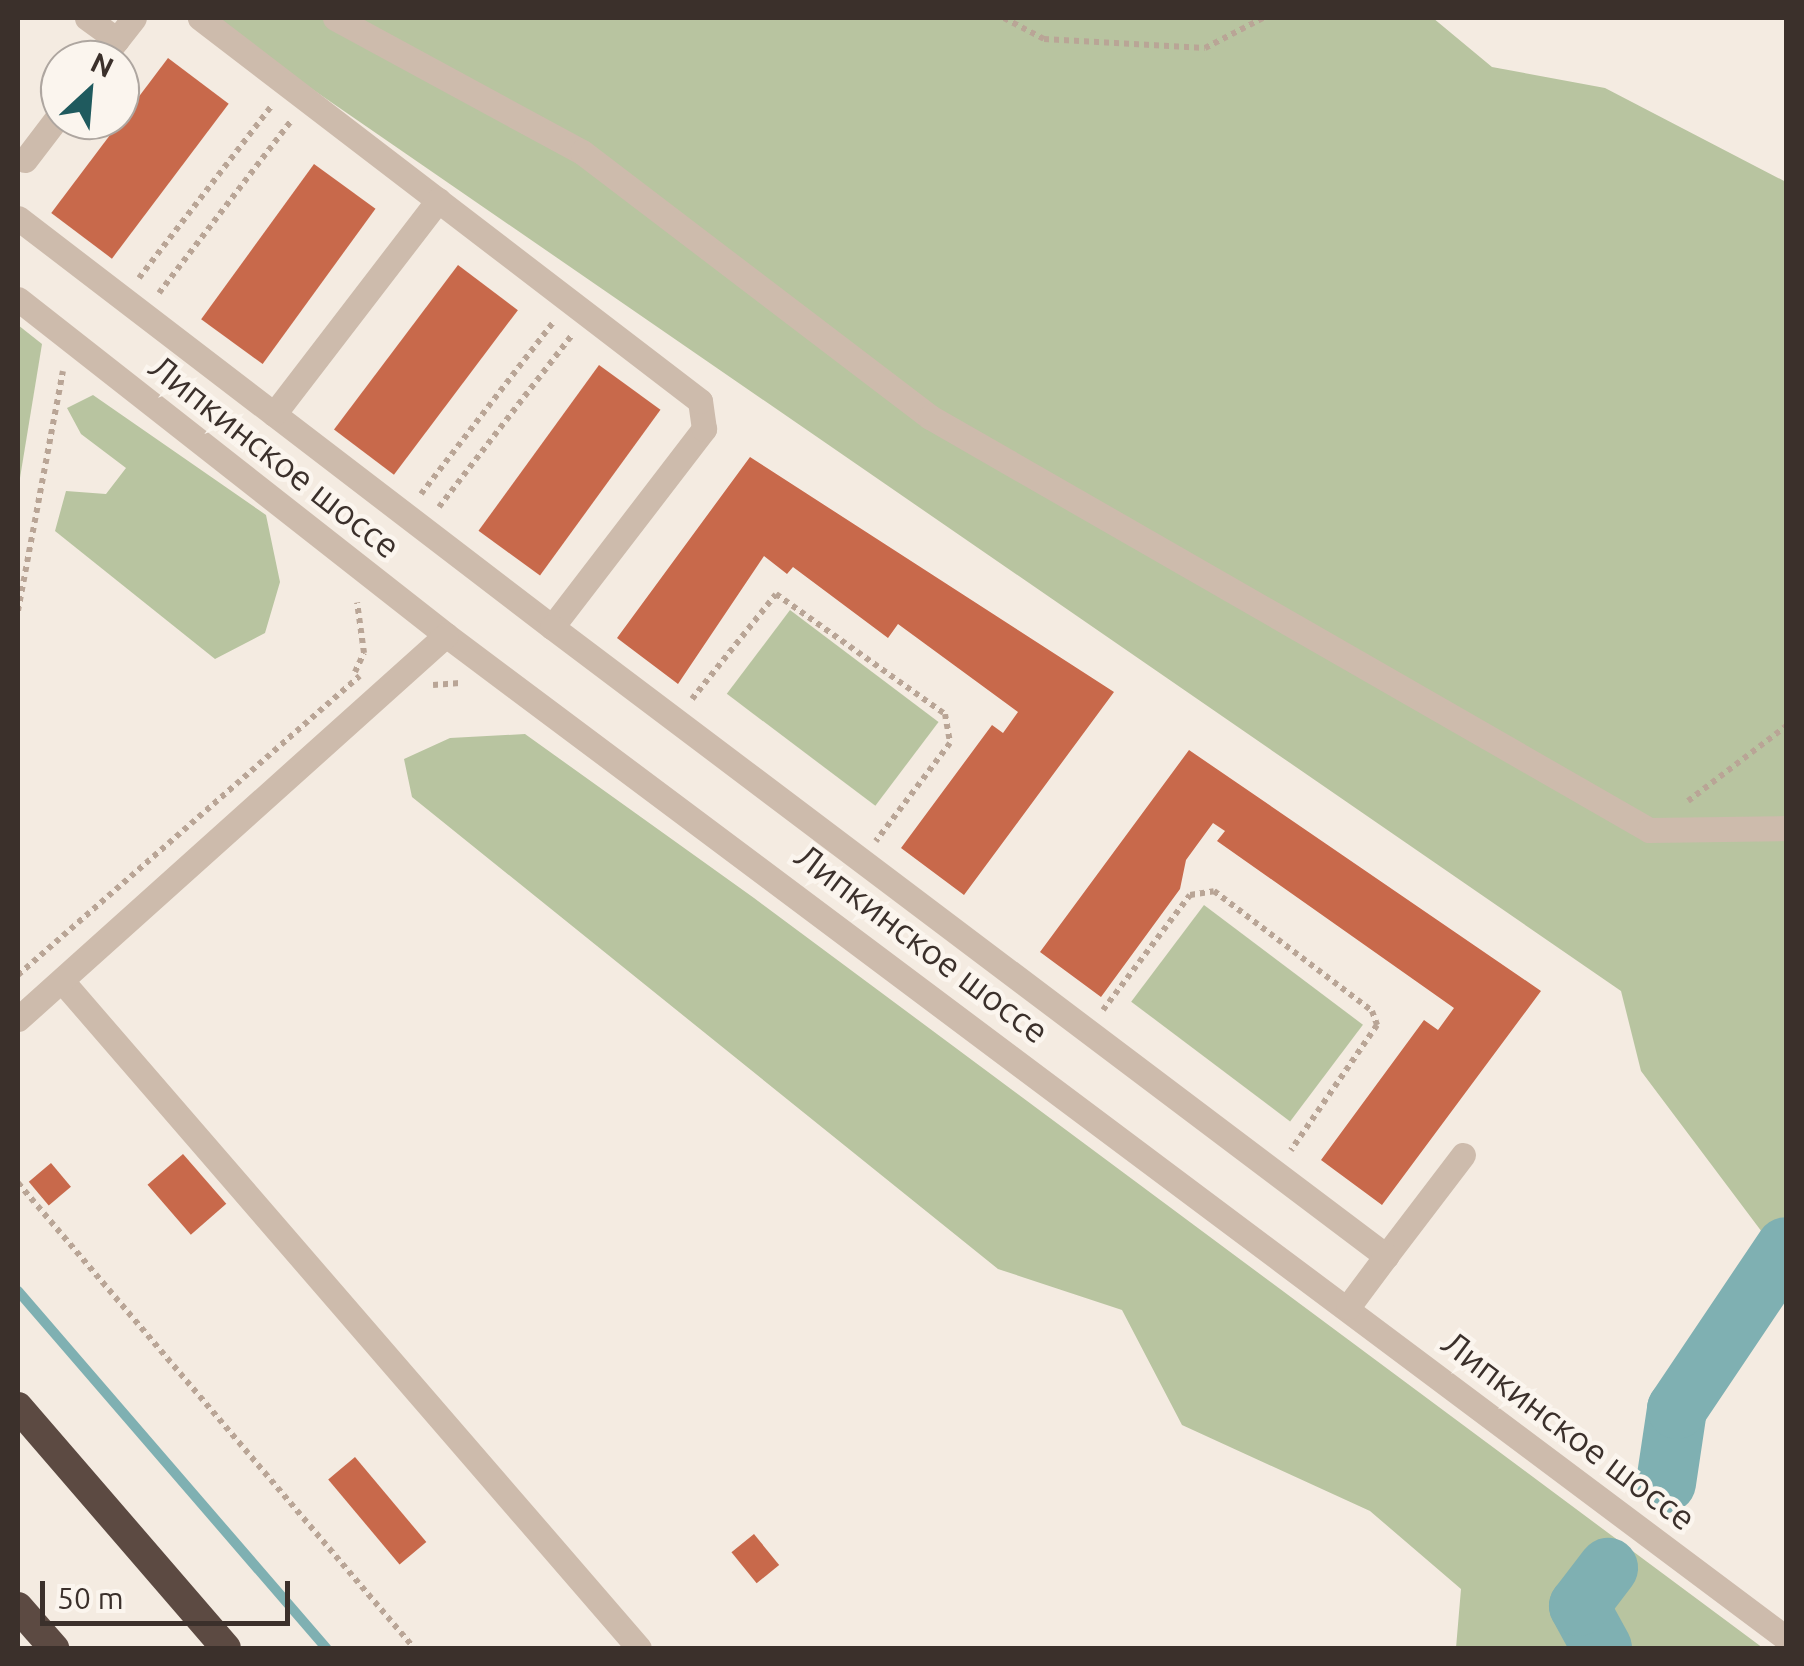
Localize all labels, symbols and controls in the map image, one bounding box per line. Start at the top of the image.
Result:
north arrow [40,40,140,140]
text: N [86,46,119,83]
street label: Липкинское шоссе [141,345,409,567]
street label: Липкинское шоссе [787,834,1057,1052]
street label: Липкинское шоссе [1434,1321,1704,1539]
scale bar [45,1561,295,1623]
text: 50 m [57,1581,124,1615]

